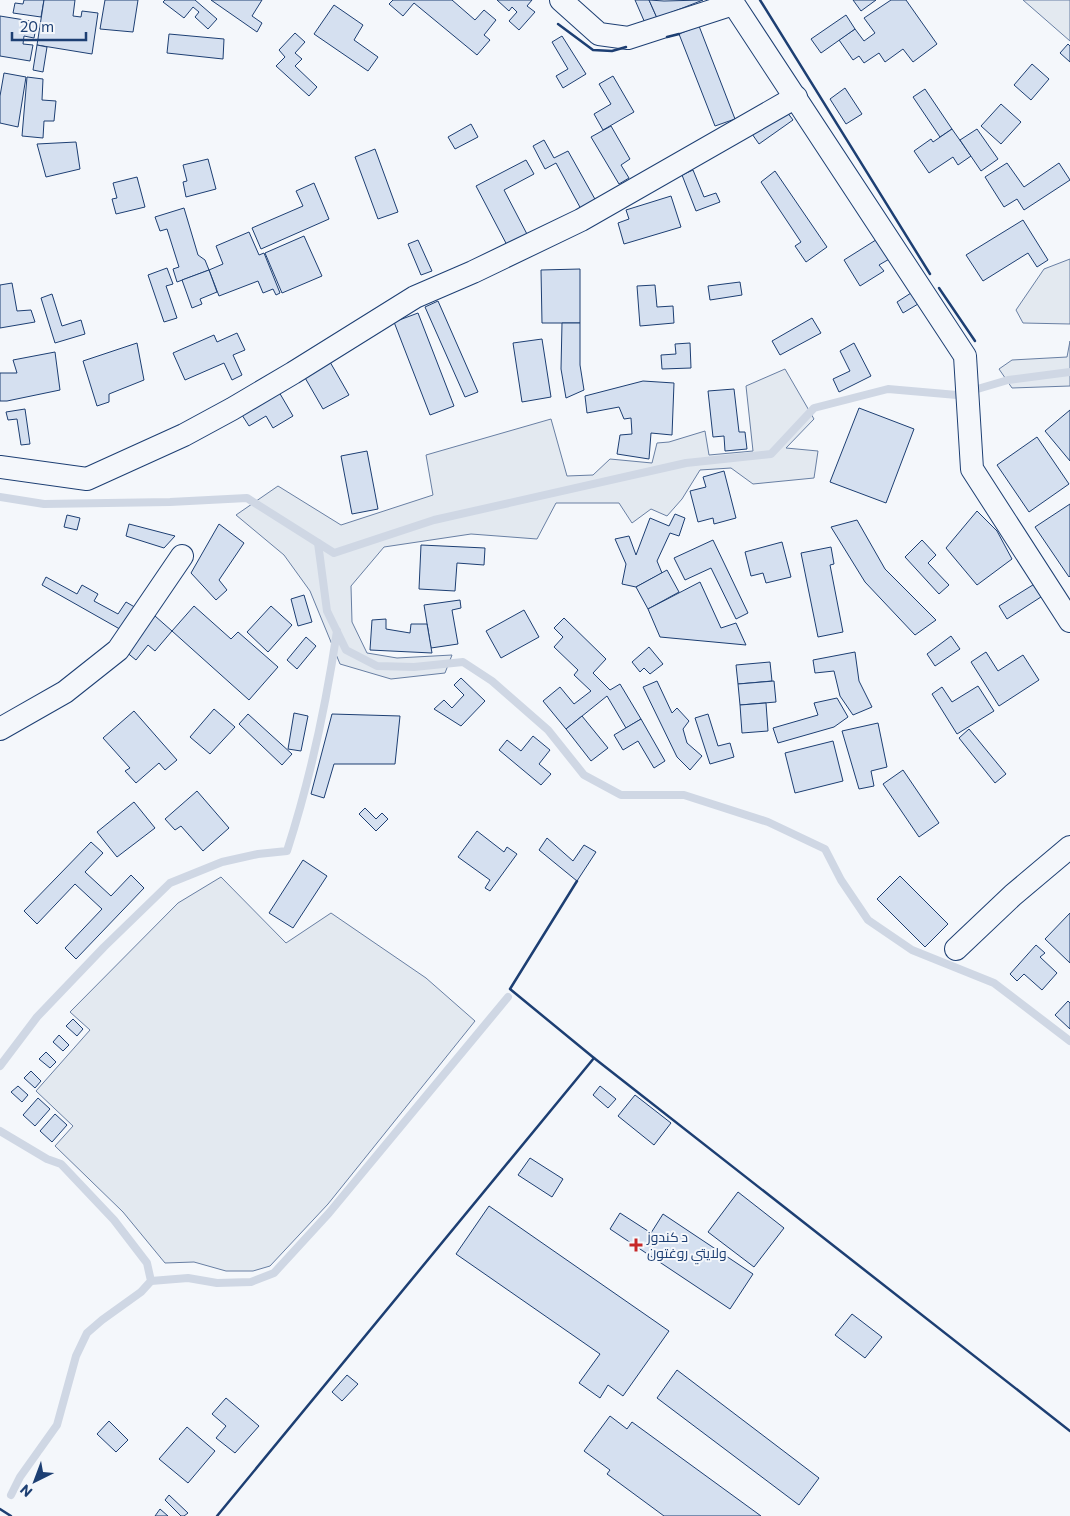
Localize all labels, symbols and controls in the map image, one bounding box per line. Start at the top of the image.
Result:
scale bar [12,10,86,42]
text: 20 m [20,17,54,35]
place label: د کندوز ولایتي روغتون [646,1228,727,1265]
marker: د کندوز ولایتي روغتون [629,1238,643,1252]
north arrow [10,1456,60,1506]
text: N [16,1481,36,1501]

